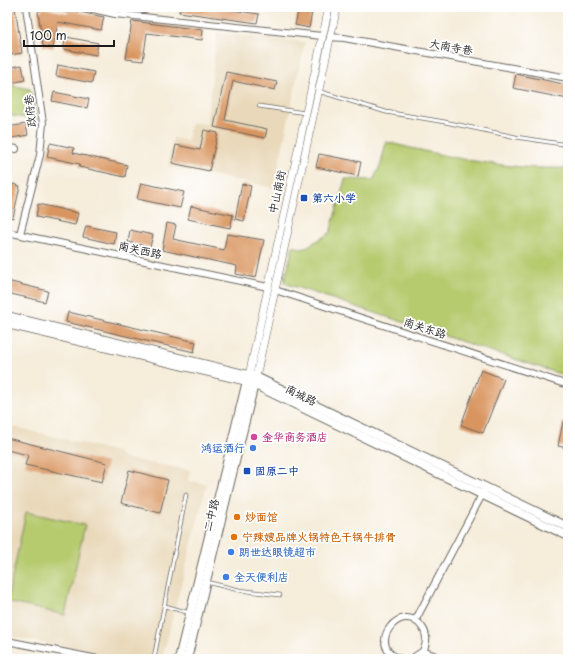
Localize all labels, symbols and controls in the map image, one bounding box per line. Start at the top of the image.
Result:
scale bar [24,22,114,48]
text: 100 m [30,26,67,44]
street label: 大南寺巷 [428,34,474,59]
street label: 政府巷 [19,94,40,128]
street label: 中山南街 [264,168,290,215]
place label: 第六小学 [312,189,356,206]
marker: 第六小学 [299,193,309,203]
street label: 南关西路 [117,237,163,262]
street label: 南关东路 [402,313,449,342]
street label: 南城路 [283,380,320,409]
place label: 金华商务酒店 [262,428,328,445]
marker: 金华商务酒店 [249,432,259,442]
place label: 鸿运酒行 [201,439,245,456]
marker: 鸿运酒行 [248,443,258,453]
place label: 固原二中 [255,462,299,479]
marker: 固原二中 [242,466,252,476]
street label: 二中路 [198,497,223,533]
place label: 炒面馆 [245,508,278,525]
marker: 炒面馆 [232,512,242,522]
place label: 宁辣嫂品牌火锅特色干锅牛排骨 [242,528,396,545]
marker: 宁辣嫂品牌火锅特色干锅牛排骨 [229,532,239,542]
place label: 朗世达眼镜超市 [239,543,316,560]
marker: 朗世达眼镜超市 [226,547,236,557]
place label: 全天便利店 [234,568,289,585]
marker: 全天便利店 [221,572,231,582]

